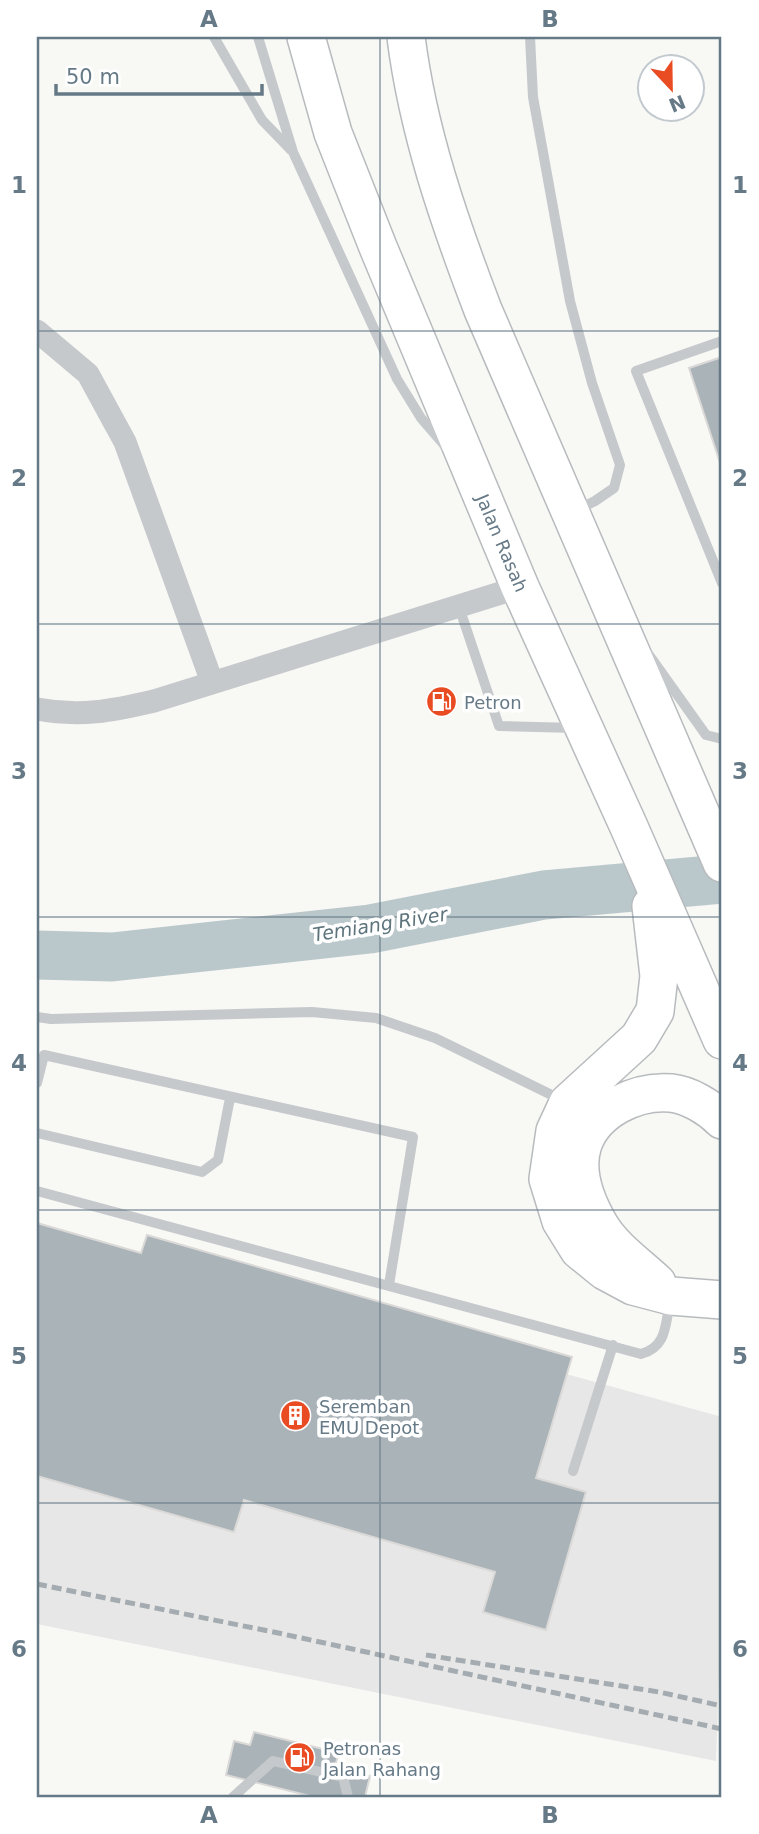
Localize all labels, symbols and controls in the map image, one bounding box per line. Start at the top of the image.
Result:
text: A [200,6,218,32]
text: B [541,6,559,32]
scale bar [56,52,262,96]
north arrow [636,52,706,122]
text: 50 m [66,65,120,89]
text: N [666,91,689,117]
text: 1 [11,172,27,198]
text: 1 [732,172,748,198]
text: 2 [11,465,27,491]
text: 2 [732,465,748,491]
street label: Jalan Rasah [472,490,532,595]
fuel station icon: Petron [424,685,458,719]
place label: Petron [464,692,522,713]
text: 3 [11,758,27,784]
text: 3 [732,758,748,784]
water label: Temiang River [311,902,450,945]
text: 4 [11,1050,27,1076]
text: 4 [732,1050,748,1076]
text: 5 [11,1343,27,1369]
text: 5 [732,1343,748,1369]
place label: Seremban EMU Depot [319,1396,419,1438]
building icon: Seremban EMU Depot [279,1399,313,1433]
text: 6 [11,1636,27,1662]
text: 6 [732,1636,748,1662]
place label: Petronas Jalan Rahang [322,1738,441,1780]
fuel station icon: Petronas Jalan Rahang [283,1741,317,1775]
text: A [200,1802,218,1828]
text: B [541,1802,559,1828]

